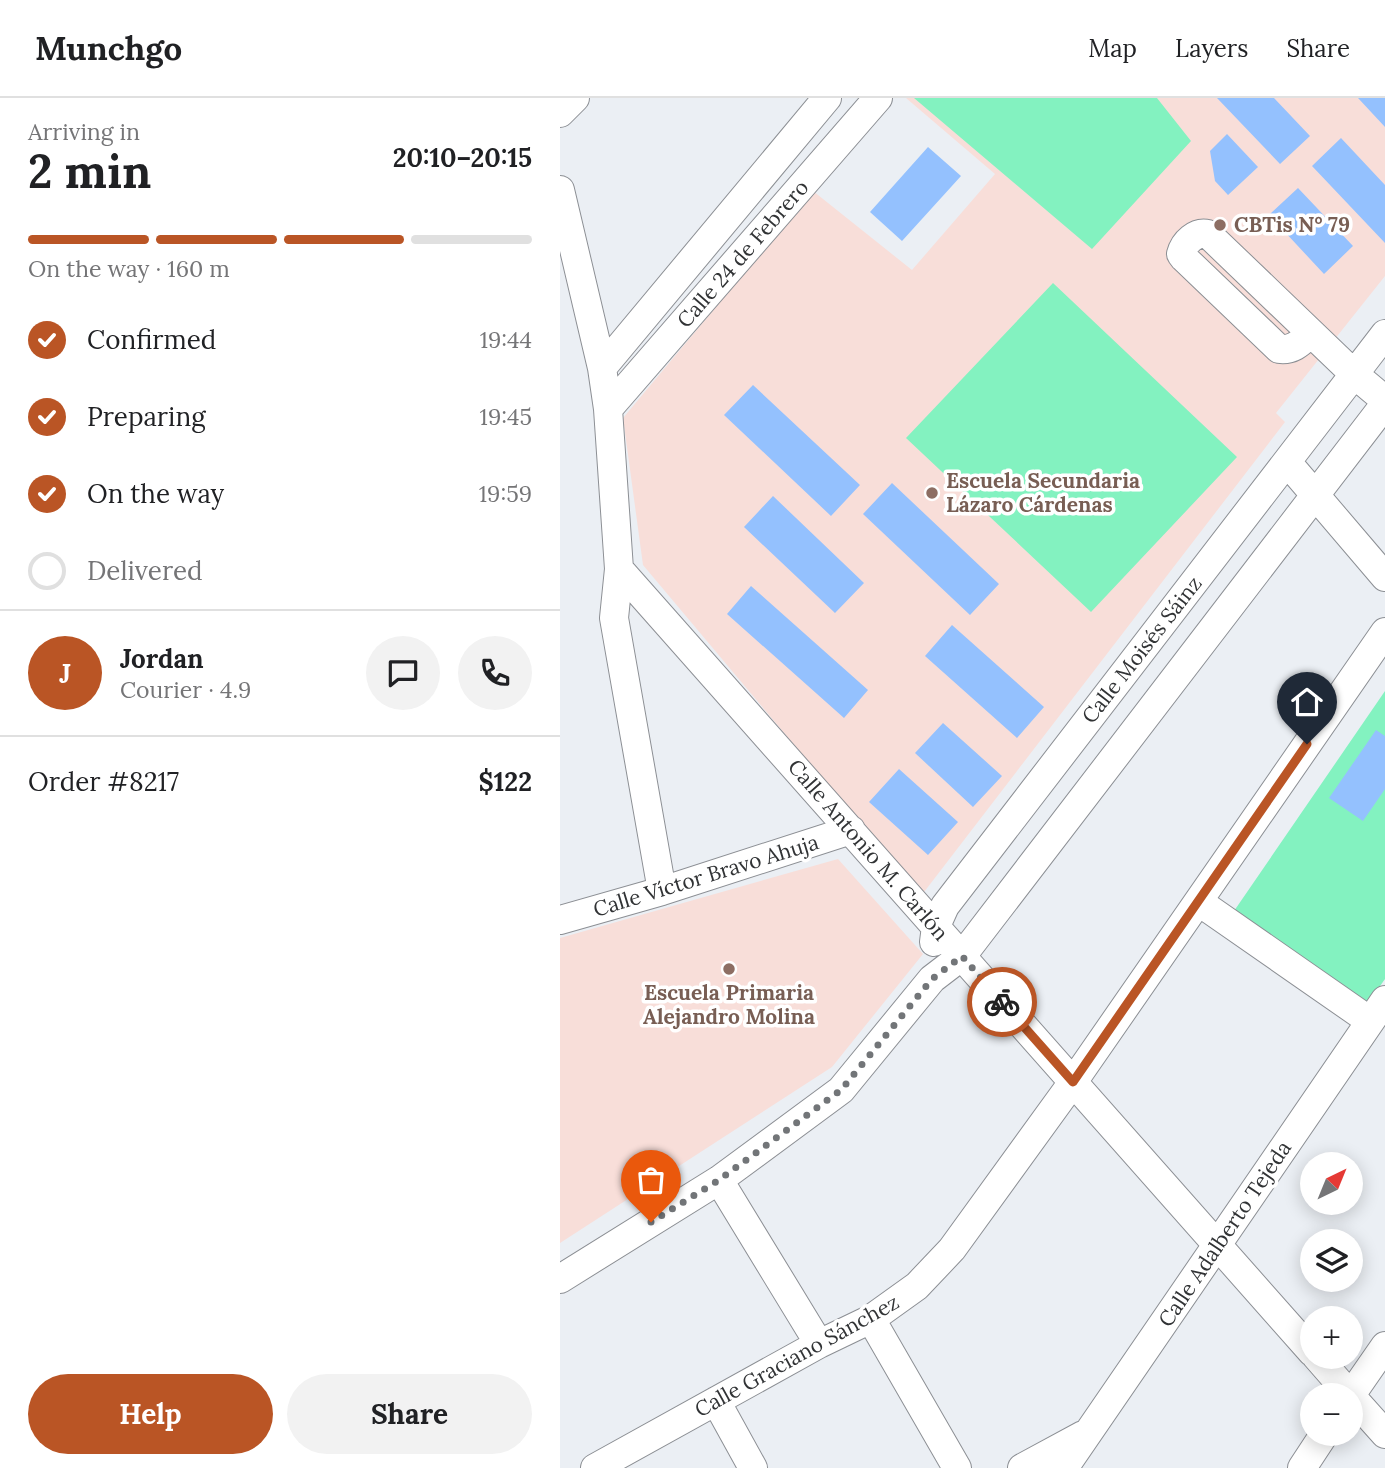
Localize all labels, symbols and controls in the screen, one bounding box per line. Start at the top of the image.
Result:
text: Munchgo [35,27,182,69]
text: Map [1088,33,1137,64]
text: Layers [1175,33,1248,64]
text: Share [1286,33,1350,64]
text: Arriving in [28,117,140,146]
text: 20:10–20:15 [393,141,532,174]
text: 2 min [28,142,151,201]
street label: Calle 24 de Febrero [671,174,814,333]
place label: CBTis N° 79 [1234,211,1350,238]
marker: CBTis N° 79 [1212,217,1228,233]
text: On the way · 160 m [28,254,230,283]
icon: check [28,321,66,359]
text: Confirmed [87,323,216,356]
text: 19:44 [480,325,532,354]
icon: check [28,398,66,436]
text: Preparing [87,400,206,433]
text: 19:45 [480,402,532,431]
place label: Escuela Secundaria Lázaro Cárdenas [946,467,1140,518]
icon: check [28,475,66,513]
text: On the way [87,477,224,510]
text: 19:59 [479,479,532,508]
marker: Escuela Secundaria Lázaro Cárdenas [924,485,940,501]
text: Delivered [87,554,203,587]
street label: Calle Moisés Sáinz [1076,571,1208,729]
button: chat [366,636,440,710]
button: phone [458,636,532,710]
text: Jordan [120,642,204,675]
text: J [59,657,71,690]
pin [1277,672,1337,744]
text: Courier · 4.9 [120,675,251,704]
icon: home [1288,683,1326,721]
street label: Calle Antonio M. Carlón [782,753,955,946]
text: Order #8217 [28,765,179,798]
text: $122 [478,765,532,798]
street label: Calle Víctor Bravo Ahuja [590,828,822,923]
marker: Escuela Primaria Alejandro Molina [721,961,737,977]
courier [967,967,1037,1037]
place label: Escuela Primaria Alejandro Molina [643,979,815,1030]
icon: bike [983,983,1021,1021]
street label: Calle Adalberto Tejeda [1152,1135,1297,1332]
pin [621,1150,681,1222]
north arrow [1300,1152,1363,1214]
map controls [1300,1152,1363,1446]
icon: bag [632,1161,670,1199]
button: layers [1300,1229,1363,1292]
street label: Calle Graciano Sánchez [690,1288,904,1423]
button: + [1300,1306,1363,1369]
button: Help [28,1374,273,1454]
button: Share [287,1374,532,1454]
button: − [1300,1383,1363,1446]

